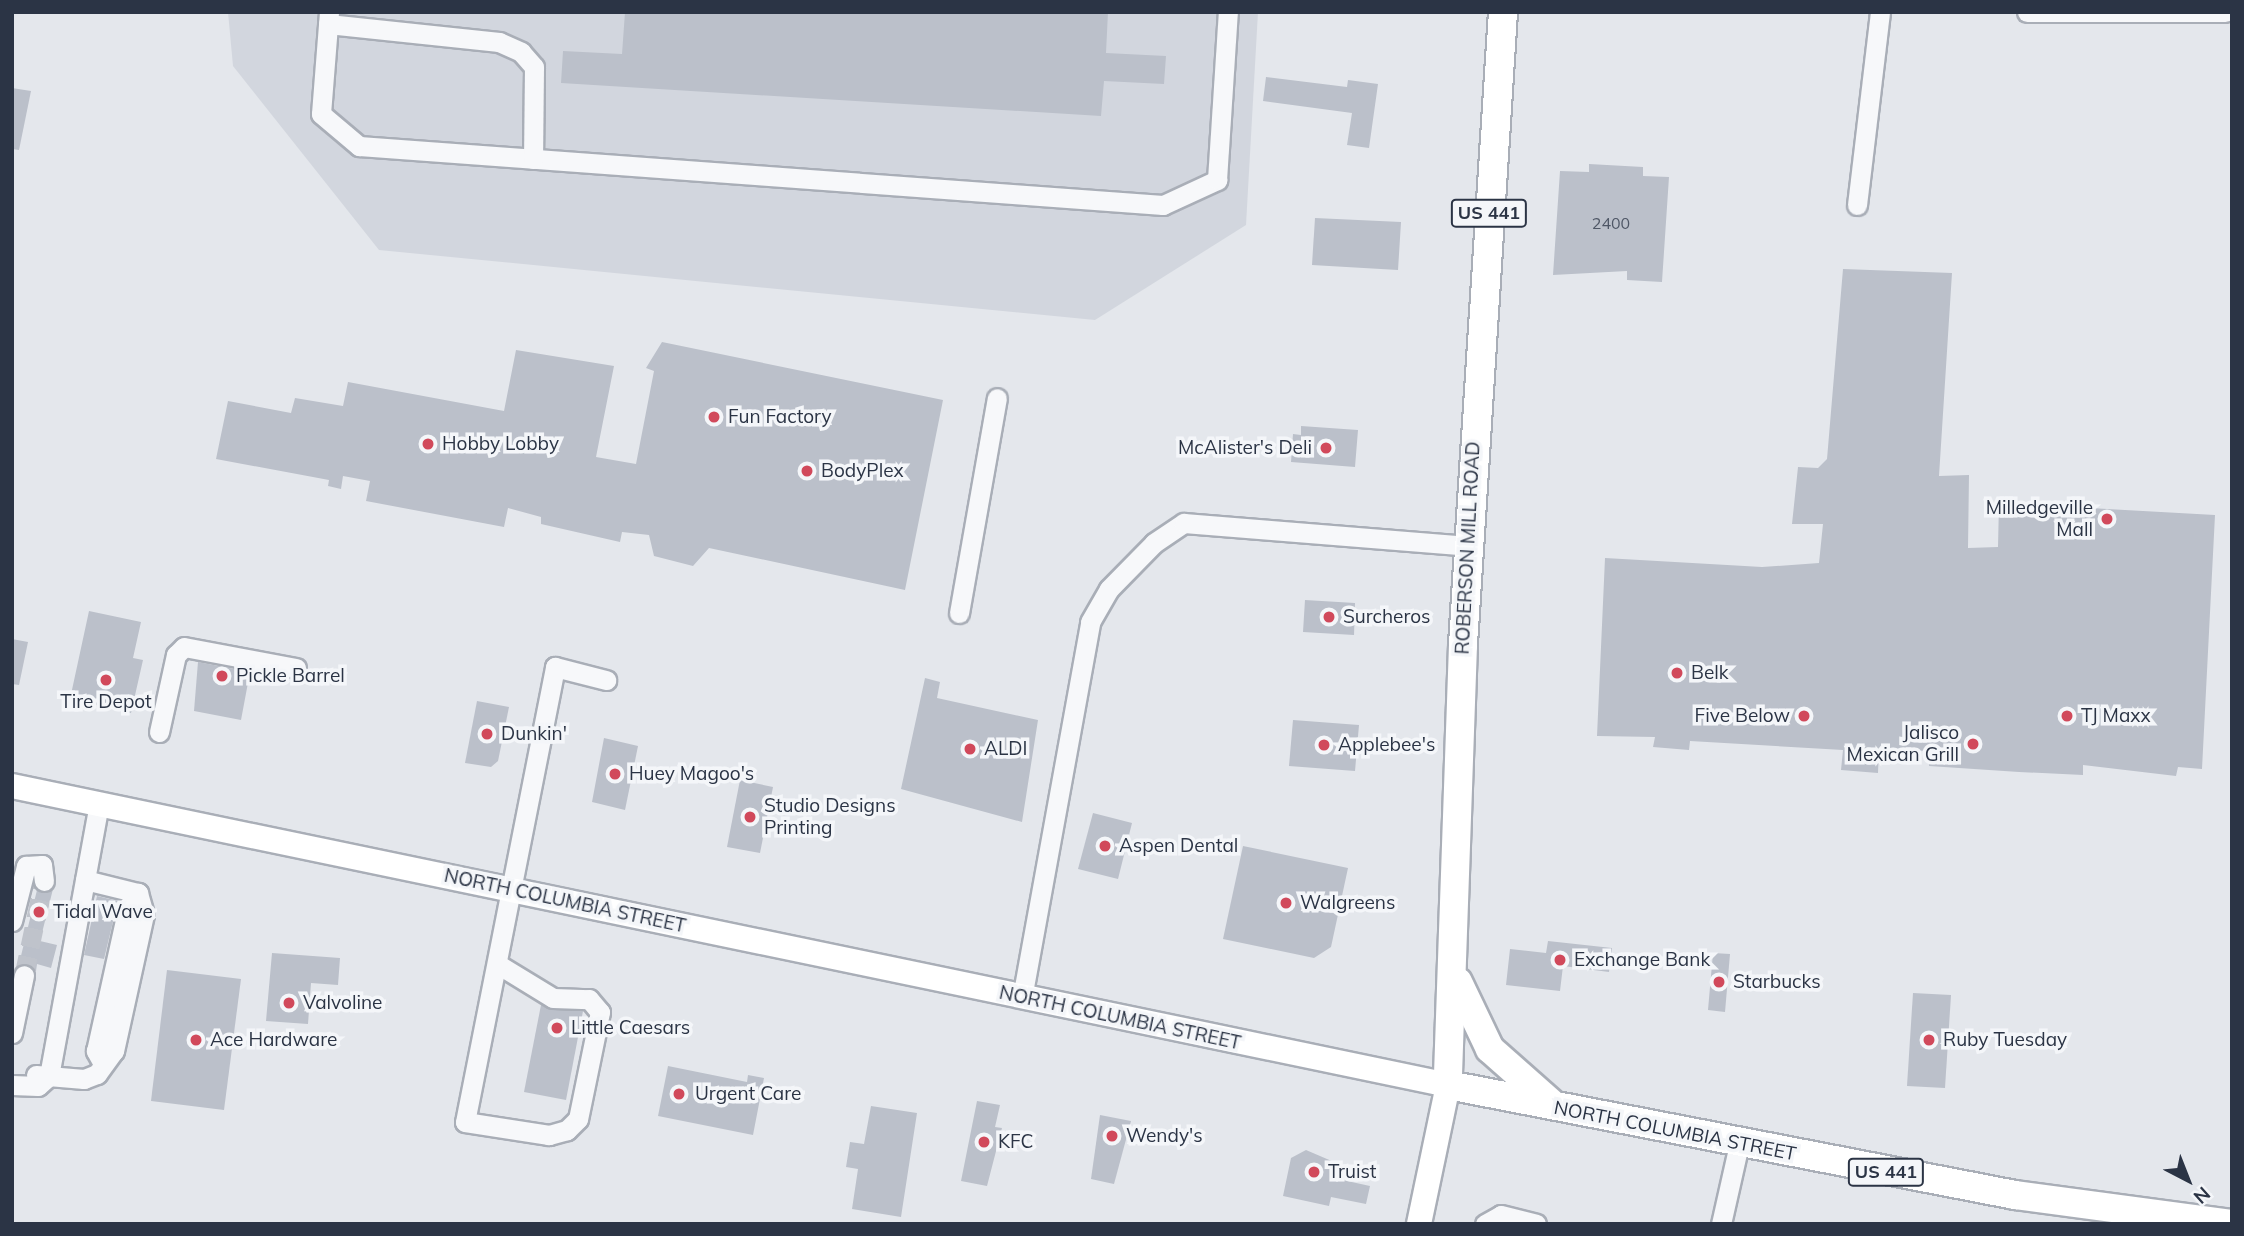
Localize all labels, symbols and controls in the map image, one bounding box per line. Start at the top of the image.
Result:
road number: US 441 [1450,198,1528,228]
house number: 2400 [1592,213,1630,233]
place label: Fun Factory [728,406,832,428]
marker: Fun Factory [706,409,722,425]
place label: Hobby Lobby [442,433,559,455]
marker: Hobby Lobby [420,436,436,452]
place label: McAlister's Deli [1178,437,1312,459]
marker: McAlister's Deli [1318,440,1334,456]
street label: ROBERSON MILL ROAD [1451,441,1485,655]
place label: BodyPlex [821,460,904,482]
marker: BodyPlex [799,463,815,479]
place label: Milledgeville Mall [1986,497,2093,541]
marker: Milledgeville Mall [2099,511,2115,527]
place label: Surcheros [1343,606,1430,628]
marker: Surcheros [1321,609,1337,625]
place label: Belk [1691,662,1729,684]
place label: Pickle Barrel [236,665,345,687]
marker: Belk [1669,665,1685,681]
marker: Pickle Barrel [214,668,230,684]
marker: Tire Depot [98,672,114,688]
place label: Tire Depot [60,691,152,713]
place label: Five Below [1695,705,1790,727]
place label: TJ Maxx [2081,705,2151,727]
marker: Five Below [1796,708,1812,724]
marker: TJ Maxx [2059,708,2075,724]
place label: Jalisco Mexican Grill [1847,722,1959,766]
place label: Dunkin' [501,723,567,745]
marker: Dunkin' [479,726,495,742]
place label: Applebee's [1338,734,1435,756]
marker: Jalisco Mexican Grill [1965,736,1981,752]
marker: Applebee's [1316,737,1332,753]
place label: ALDI [984,738,1027,760]
marker: ALDI [962,741,978,757]
place label: Huey Magoo's [629,763,754,785]
marker: Huey Magoo's [607,766,623,782]
place label: Studio Designs Printing [764,795,896,839]
marker: Studio Designs Printing [742,809,758,825]
place label: Aspen Dental [1119,835,1238,857]
marker: Aspen Dental [1097,838,1113,854]
street label: NORTH COLUMBIA STREET [442,864,688,938]
place label: Walgreens [1300,892,1395,914]
marker: Walgreens [1278,895,1294,911]
place label: Tidal Wave [53,901,153,923]
marker: Tidal Wave [31,904,47,920]
place label: Exchange Bank [1574,949,1710,971]
marker: Exchange Bank [1552,952,1568,968]
place label: Starbucks [1733,971,1821,993]
marker: Starbucks [1711,974,1727,990]
street label: NORTH COLUMBIA STREET [997,981,1243,1055]
place label: Valvoline [303,992,382,1014]
marker: Valvoline [281,995,297,1011]
place label: Little Caesars [571,1017,690,1039]
marker: Little Caesars [549,1020,565,1036]
place label: Ace Hardware [210,1029,337,1051]
place label: Ruby Tuesday [1943,1029,2067,1051]
marker: Ace Hardware [188,1032,204,1048]
marker: Ruby Tuesday [1921,1032,1937,1048]
place label: Urgent Care [695,1083,801,1105]
marker: Urgent Care [669,1084,689,1104]
street label: NORTH COLUMBIA STREET [1552,1096,1798,1166]
place label: Wendy's [1126,1125,1203,1147]
marker: Wendy's [1104,1128,1120,1144]
place label: KFC [998,1131,1033,1153]
marker: KFC [976,1134,992,1150]
north arrow [2153,1145,2223,1215]
road number: US 441 [1848,1157,1924,1186]
place label: Truist [1328,1161,1376,1183]
marker: Truist [1306,1164,1322,1180]
text: N [2189,1182,2215,1209]

